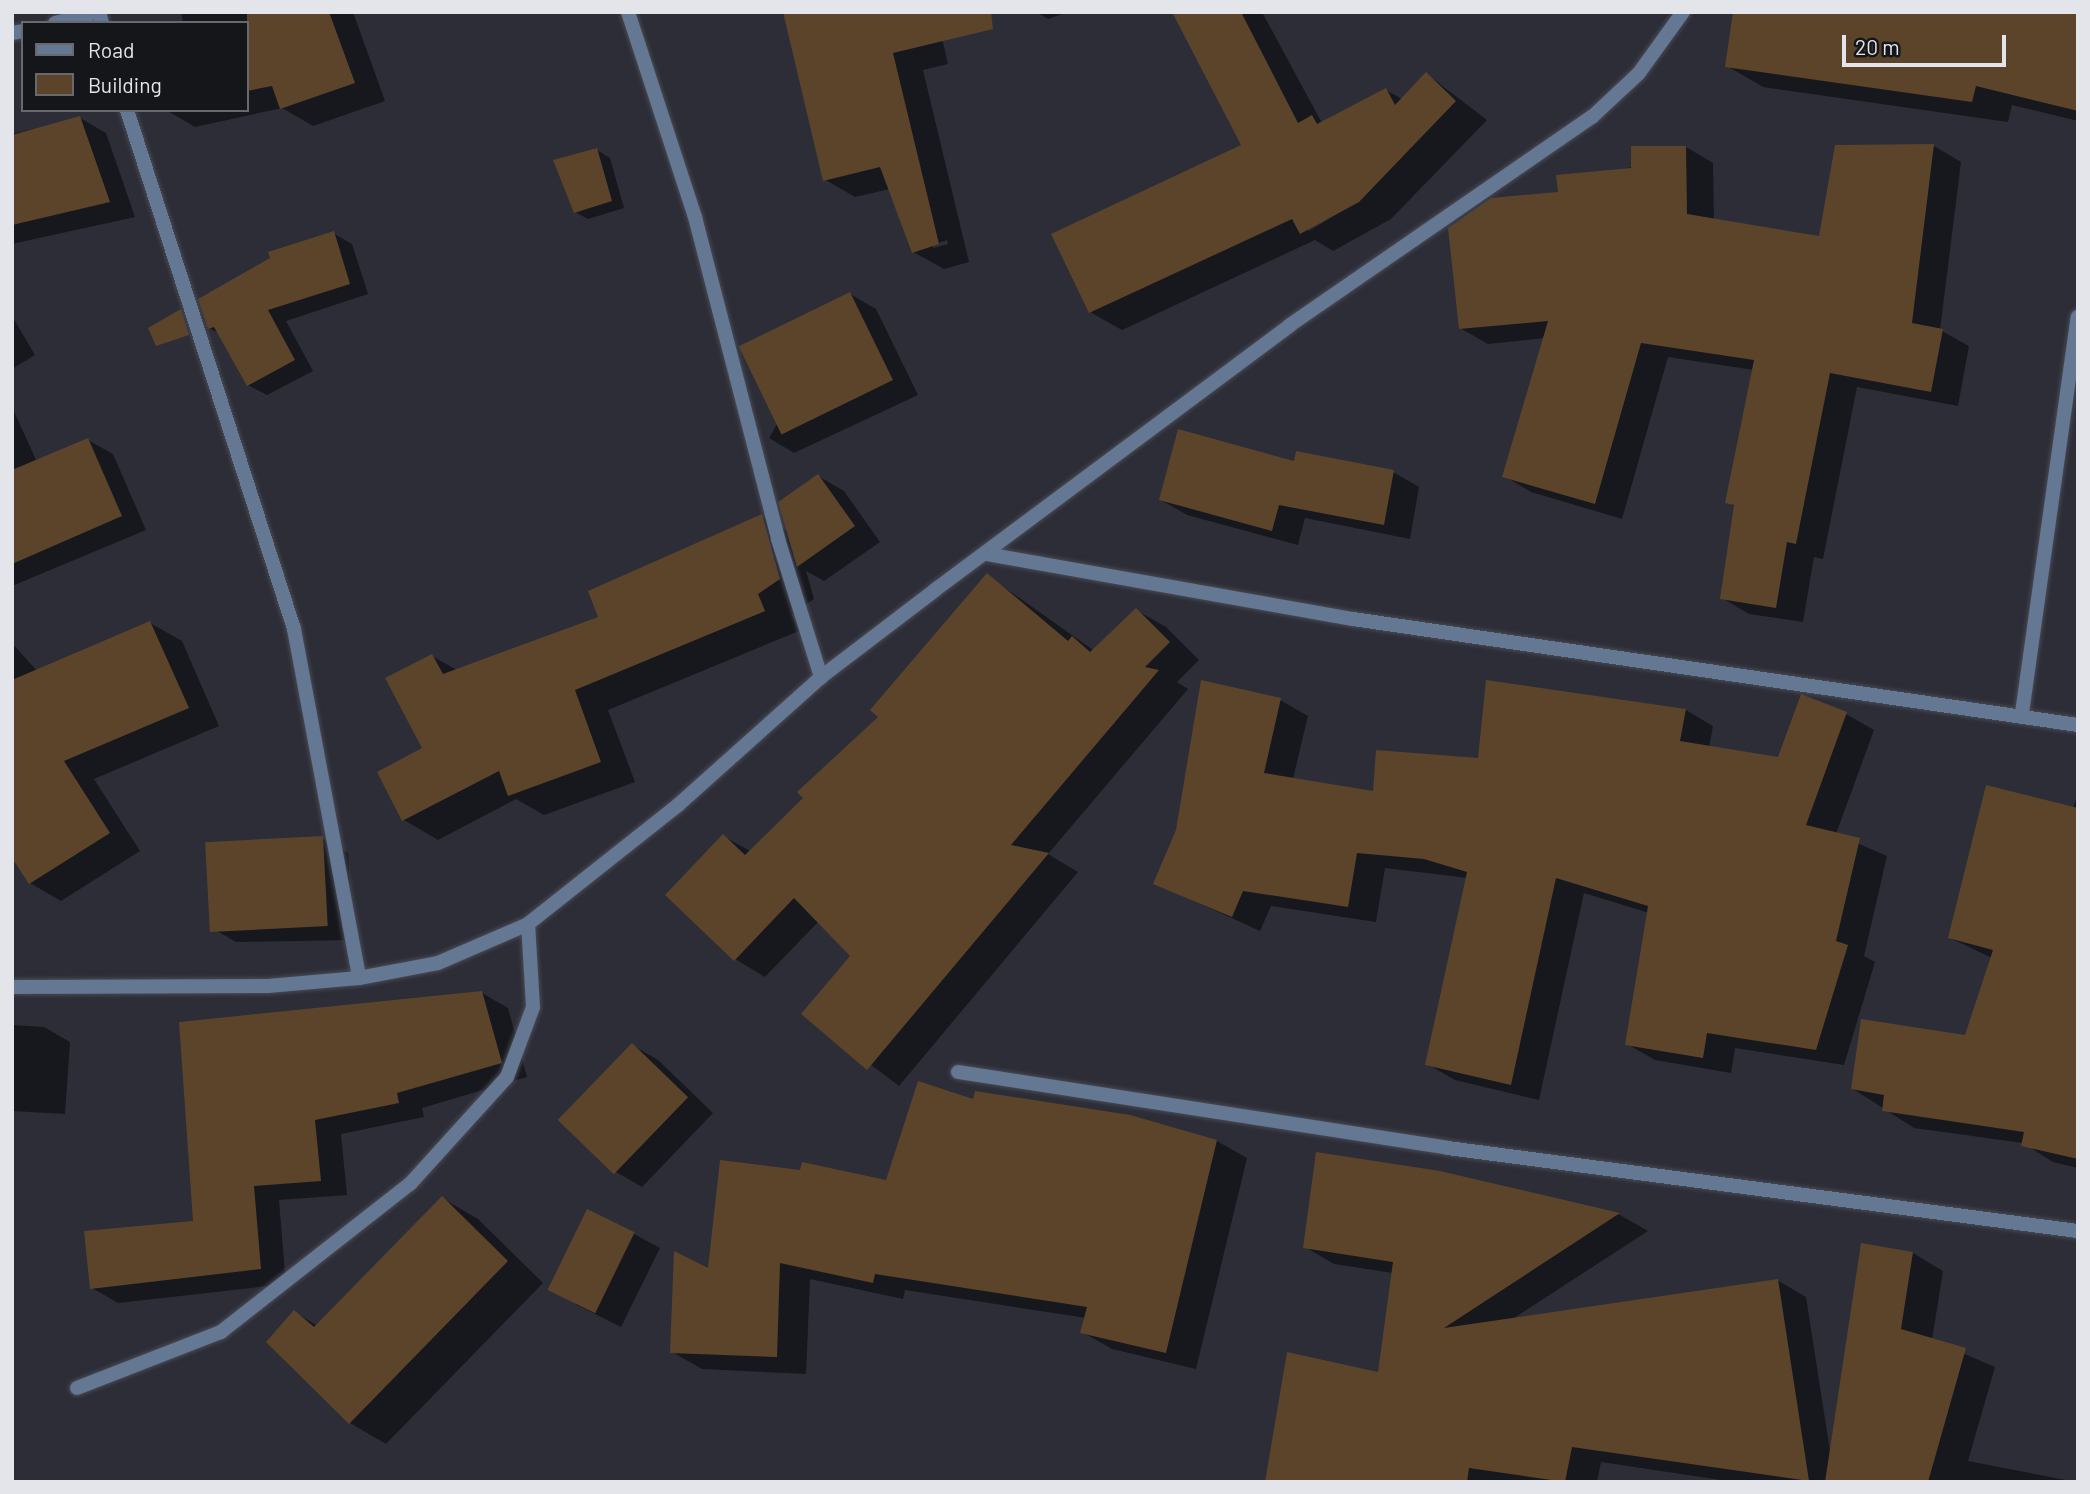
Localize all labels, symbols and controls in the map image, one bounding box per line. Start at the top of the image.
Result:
legend [21,21,248,112]
scale bar [1845,21,2010,65]
text: 20 m [1855,34,1900,59]
text: Road [88,37,134,62]
text: Building [88,72,162,97]

